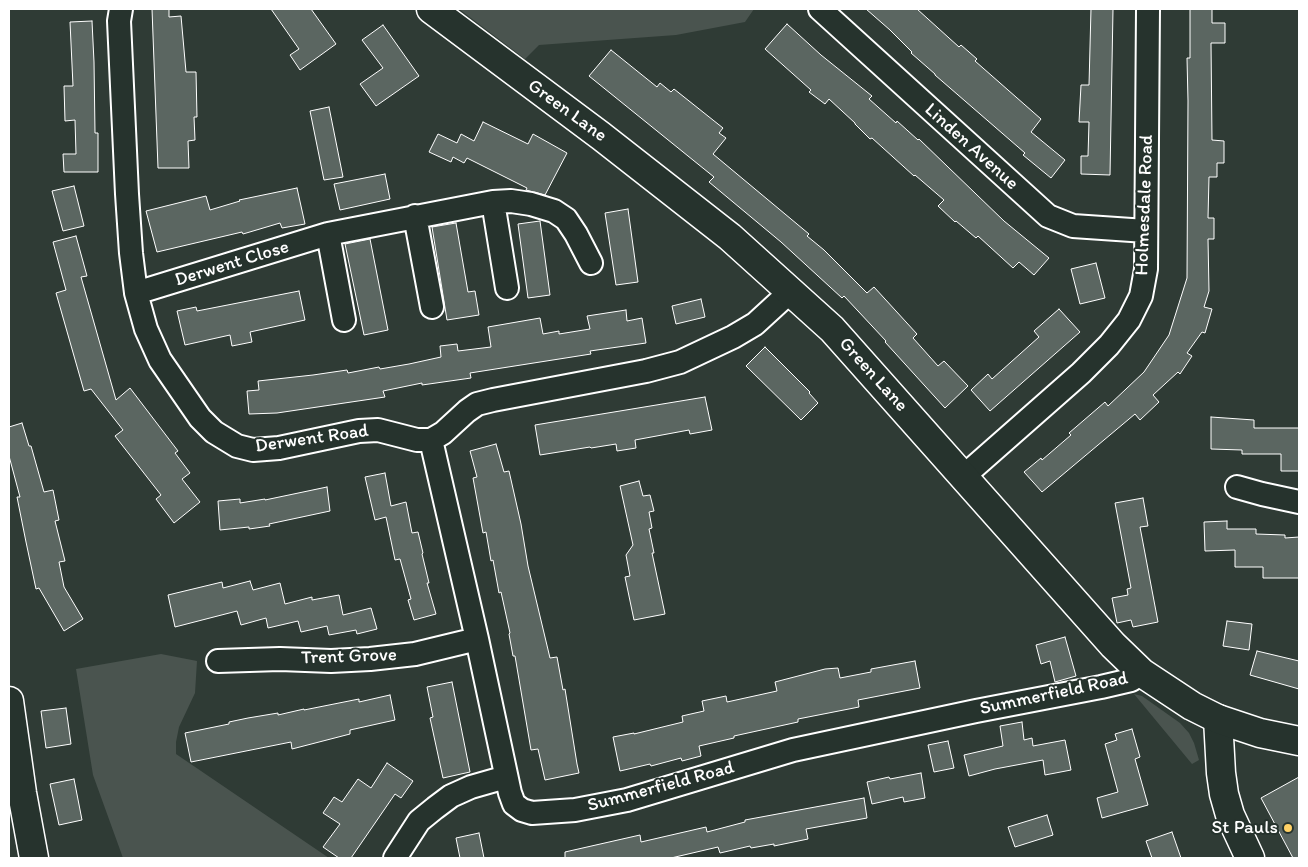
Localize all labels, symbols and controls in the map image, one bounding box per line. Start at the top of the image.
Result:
street label: Green Lane [523,75,611,147]
street label: Linden Avenue [919,99,1023,195]
street label: Holmesdale Road [1131,134,1159,276]
street label: Derwent Close [172,236,292,292]
street label: Green Lane [834,333,912,417]
street label: Derwent Road [254,420,370,458]
street label: Trent Grove [301,644,397,670]
street label: Summerfield Road [978,667,1130,721]
street label: Summerfield Road [585,756,737,818]
place label: St Pauls [1212,817,1278,839]
marker: St Pauls [1282,822,1294,834]

